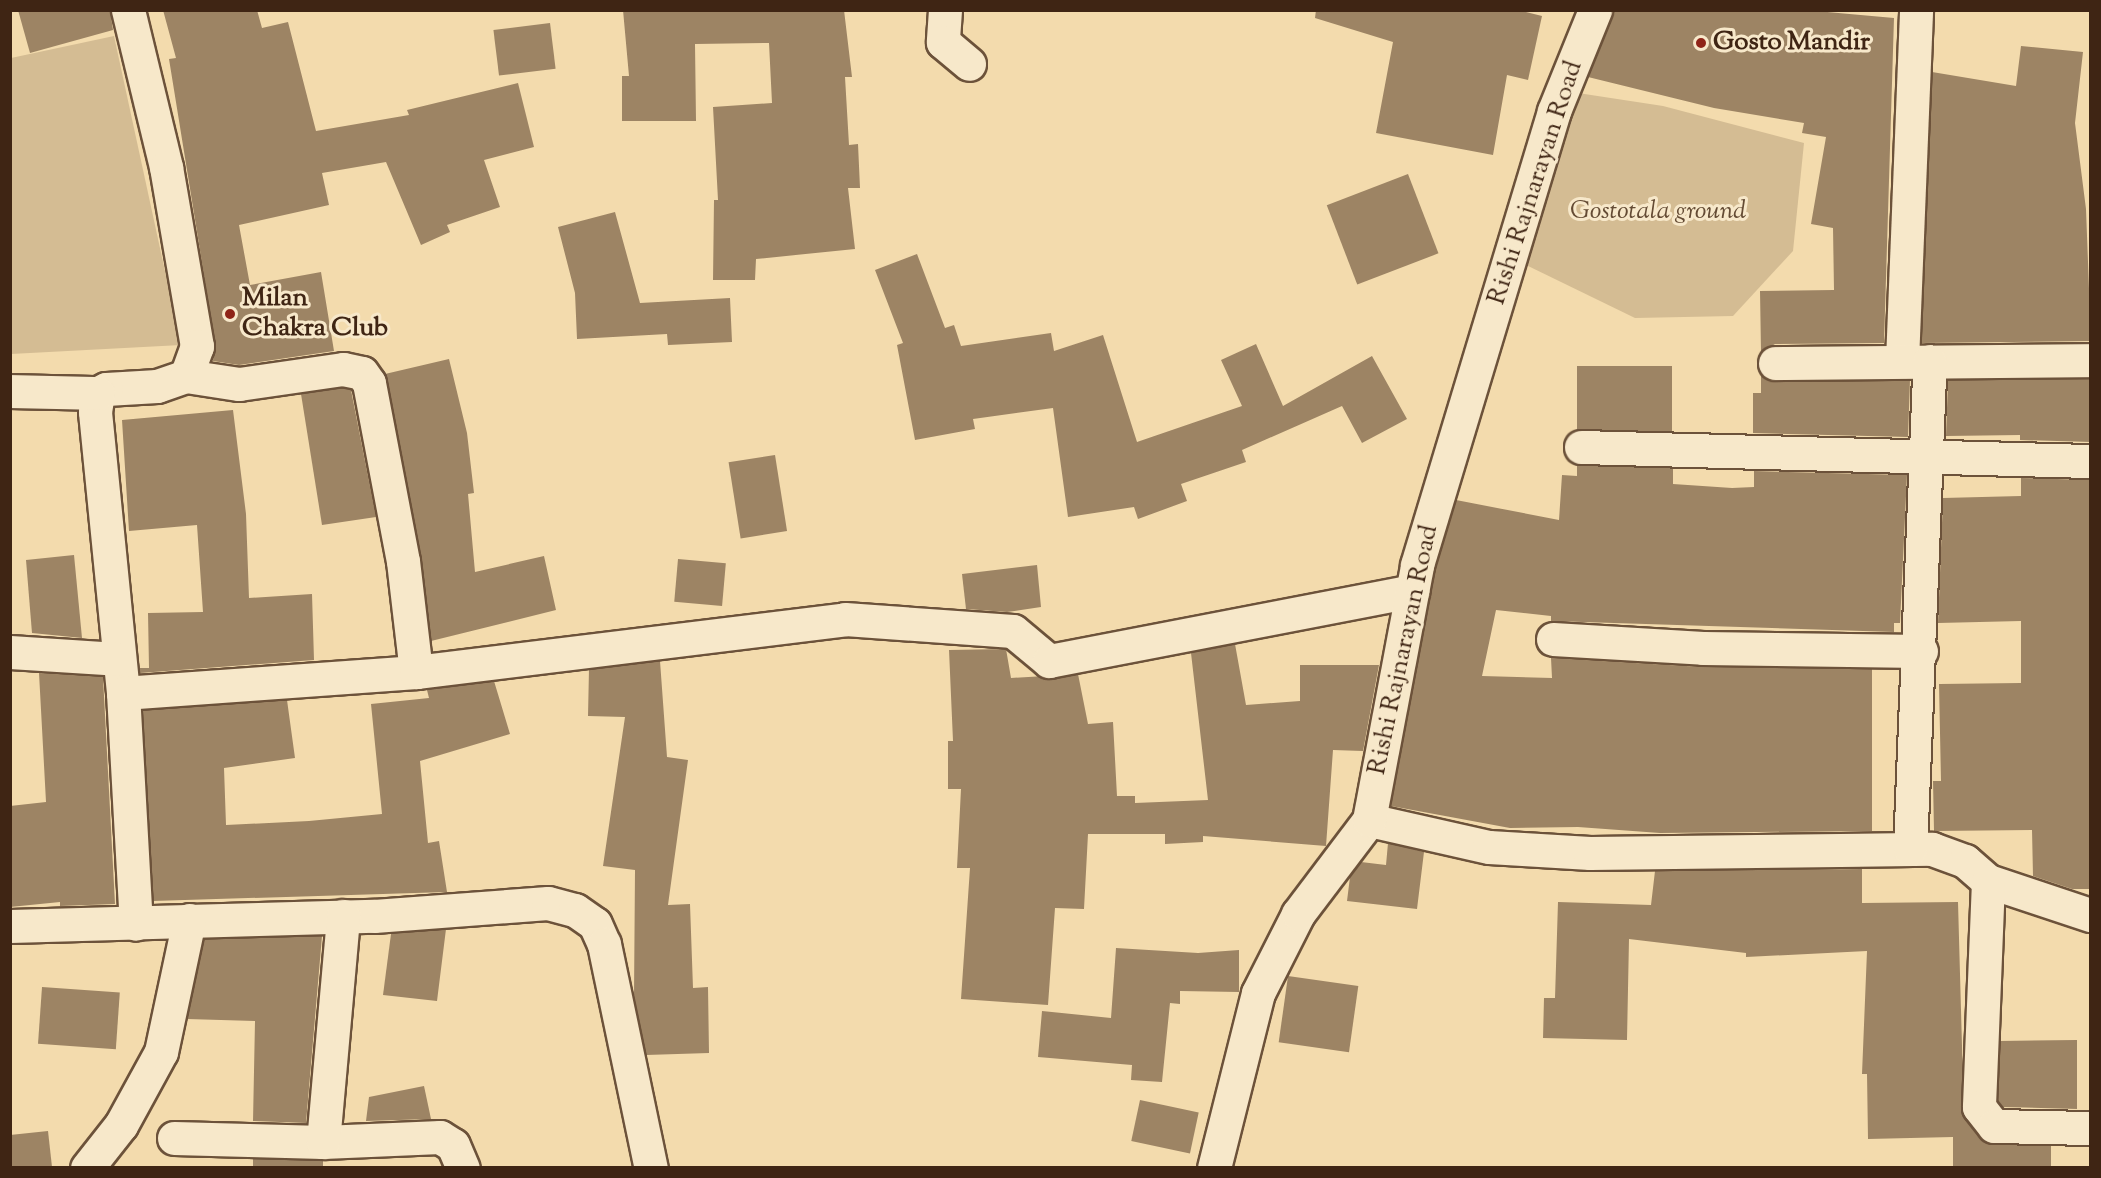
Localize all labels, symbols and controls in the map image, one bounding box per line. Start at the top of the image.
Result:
place label: Gosto Mandir [1713,27,1870,59]
marker: Gosto Mandir [1694,36,1708,50]
street label: Rishi Rajnarayan Road [1482,57,1590,309]
park label: Gostotala ground [1570,196,1746,228]
place label: Milan Chakra Club [242,283,388,344]
marker: Milan Chakra Club [223,307,237,321]
street label: Rishi Rajnarayan Road [1362,522,1446,778]

